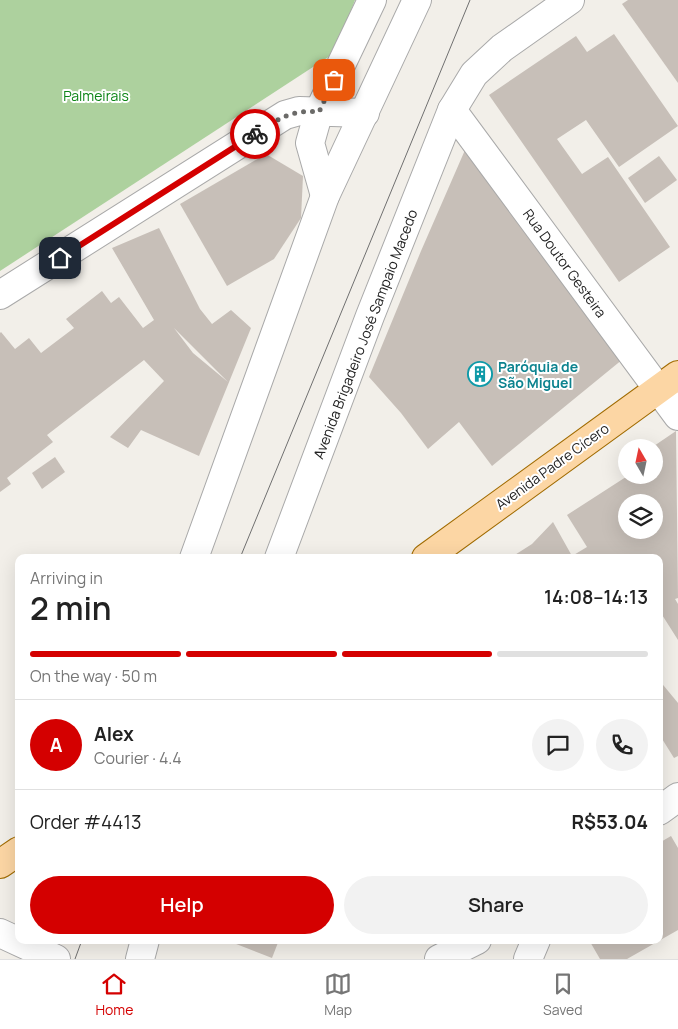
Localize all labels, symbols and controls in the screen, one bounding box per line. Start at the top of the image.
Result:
pin [313,59,355,101]
icon: bag [320,66,348,94]
park label: Palmeirais [63,86,129,105]
courier [230,109,280,159]
icon: bike [241,120,269,148]
street label: Rua Doutor Gesteira [519,205,611,321]
street label: Avenida Brigadeiro José Sampaio Macedo [308,207,422,461]
pin [39,237,81,279]
icon: home [46,244,74,272]
place label: Paróquia de São Miguel [498,357,578,392]
building icon: Paróquia de São Miguel [467,361,493,387]
street label: Avenida Padre Cícero [491,418,613,514]
north arrow [618,439,662,484]
map controls [618,439,663,539]
button: layers [618,494,663,539]
text: Arriving in [30,567,103,589]
text: 14:08–14:13 [544,584,648,610]
text: 2 min [30,586,112,630]
text: On the way · 50 m [30,665,157,687]
button: chat [532,719,584,771]
button: phone [596,719,648,771]
text: Alex [94,721,134,747]
text: A [50,732,62,758]
text: Courier · 4.4 [94,747,182,769]
text: Order #4413 [30,809,141,835]
text: R$53.04 [572,809,648,835]
button: Help [30,876,334,934]
button: Share [344,876,648,934]
tab: Home [95,970,133,1019]
tab: Map [324,970,352,1019]
tab: Saved [543,970,583,1019]

